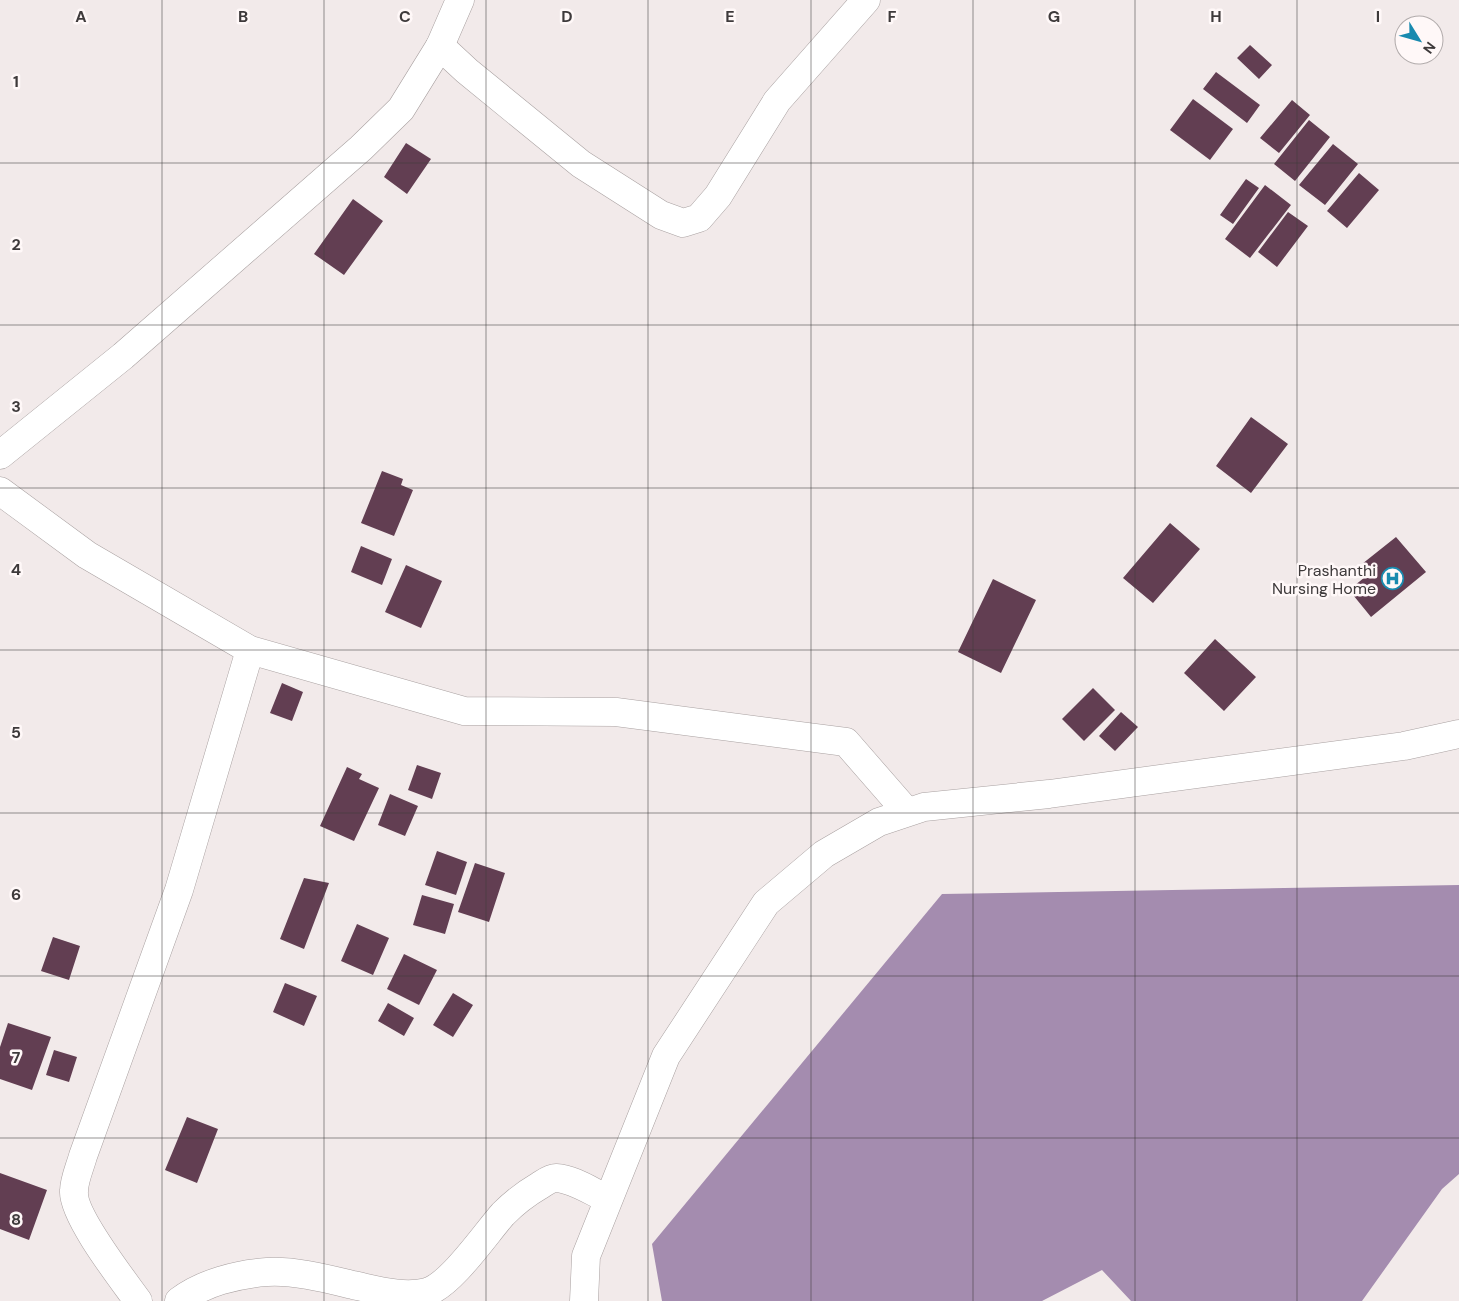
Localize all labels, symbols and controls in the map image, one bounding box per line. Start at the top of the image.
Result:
text: A [75,6,87,27]
text: B [238,6,248,27]
text: C [399,6,411,27]
text: D [561,6,573,27]
text: E [725,6,735,27]
text: F [888,6,897,27]
text: G [1048,6,1060,27]
text: H [1210,6,1222,27]
text: I [1376,6,1380,27]
north arrow [1394,15,1444,65]
text: N [1419,38,1440,57]
text: 1 [13,71,19,92]
text: 2 [11,234,21,255]
text: 3 [11,396,21,417]
text: 4 [11,559,21,580]
place label: Prashanthi Nursing Home [1272,560,1376,599]
hospital icon: Prashanthi Nursing Home [1380,567,1404,591]
text: 5 [11,722,21,743]
text: 6 [11,884,21,905]
text: 7 [12,1047,21,1068]
text: 8 [11,1209,21,1230]

